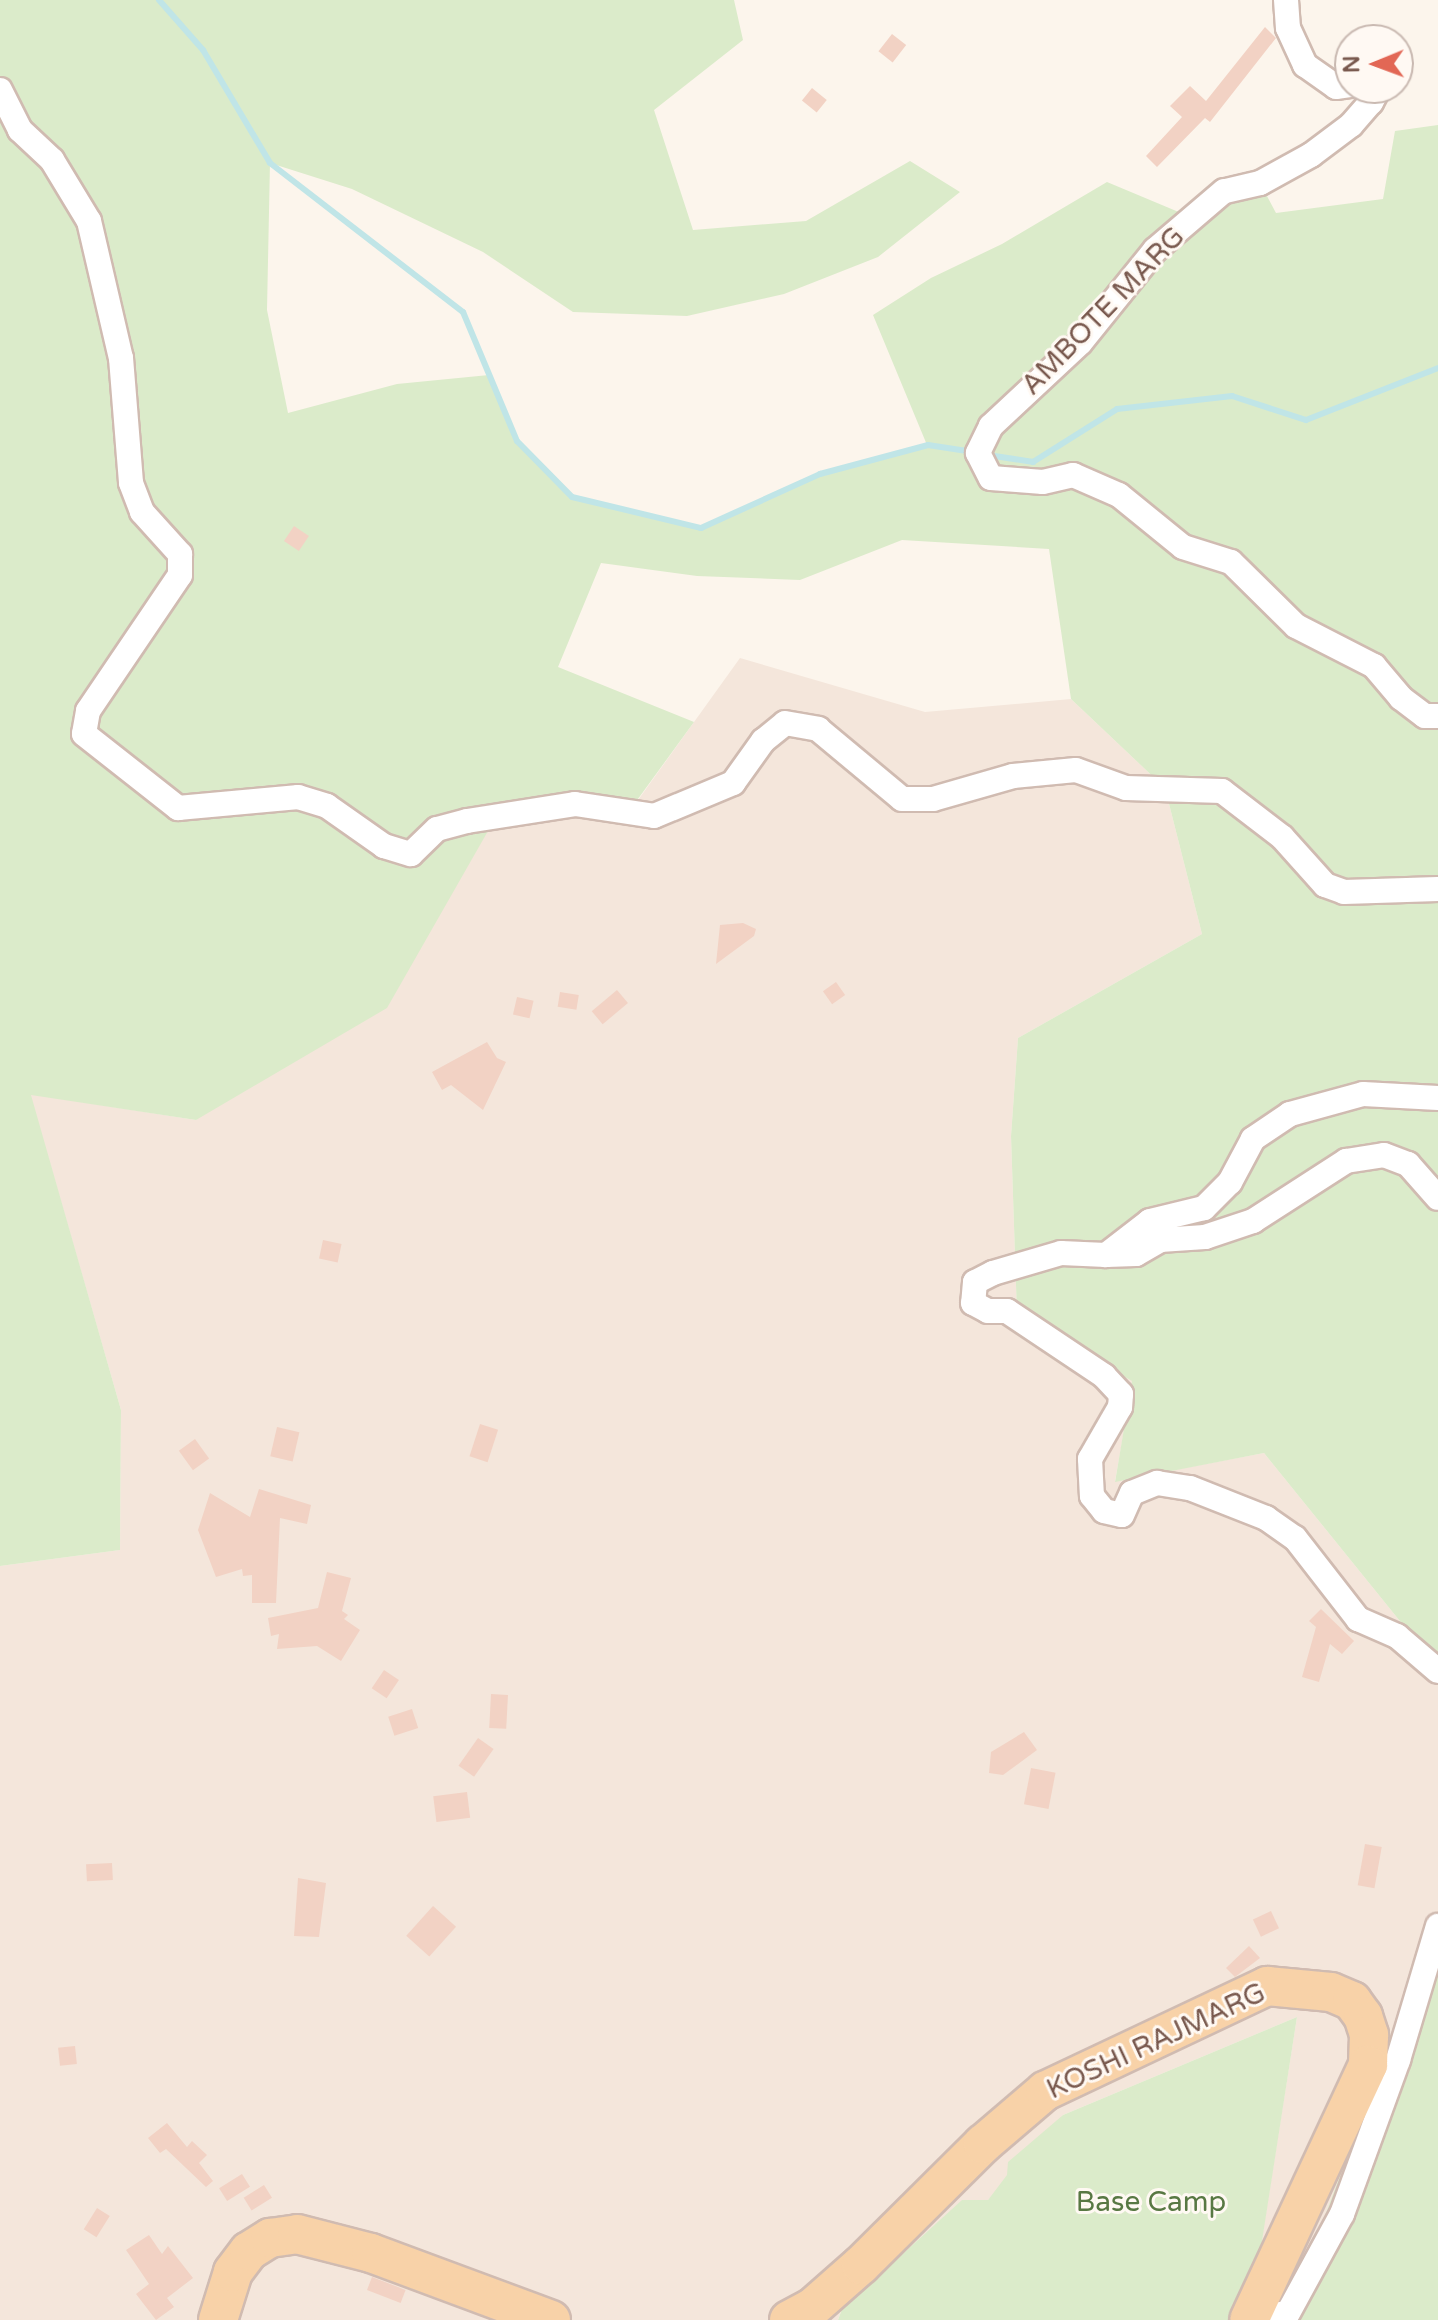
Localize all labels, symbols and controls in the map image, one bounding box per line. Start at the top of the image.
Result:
north arrow [1334,24,1414,104]
text: N [1339,55,1365,73]
street label: AMBOTE MARG [1014,220,1192,402]
street label: KOSHI RAJMARG [1041,1976,1271,2106]
park label: Base Camp [1076,2185,1226,2219]

